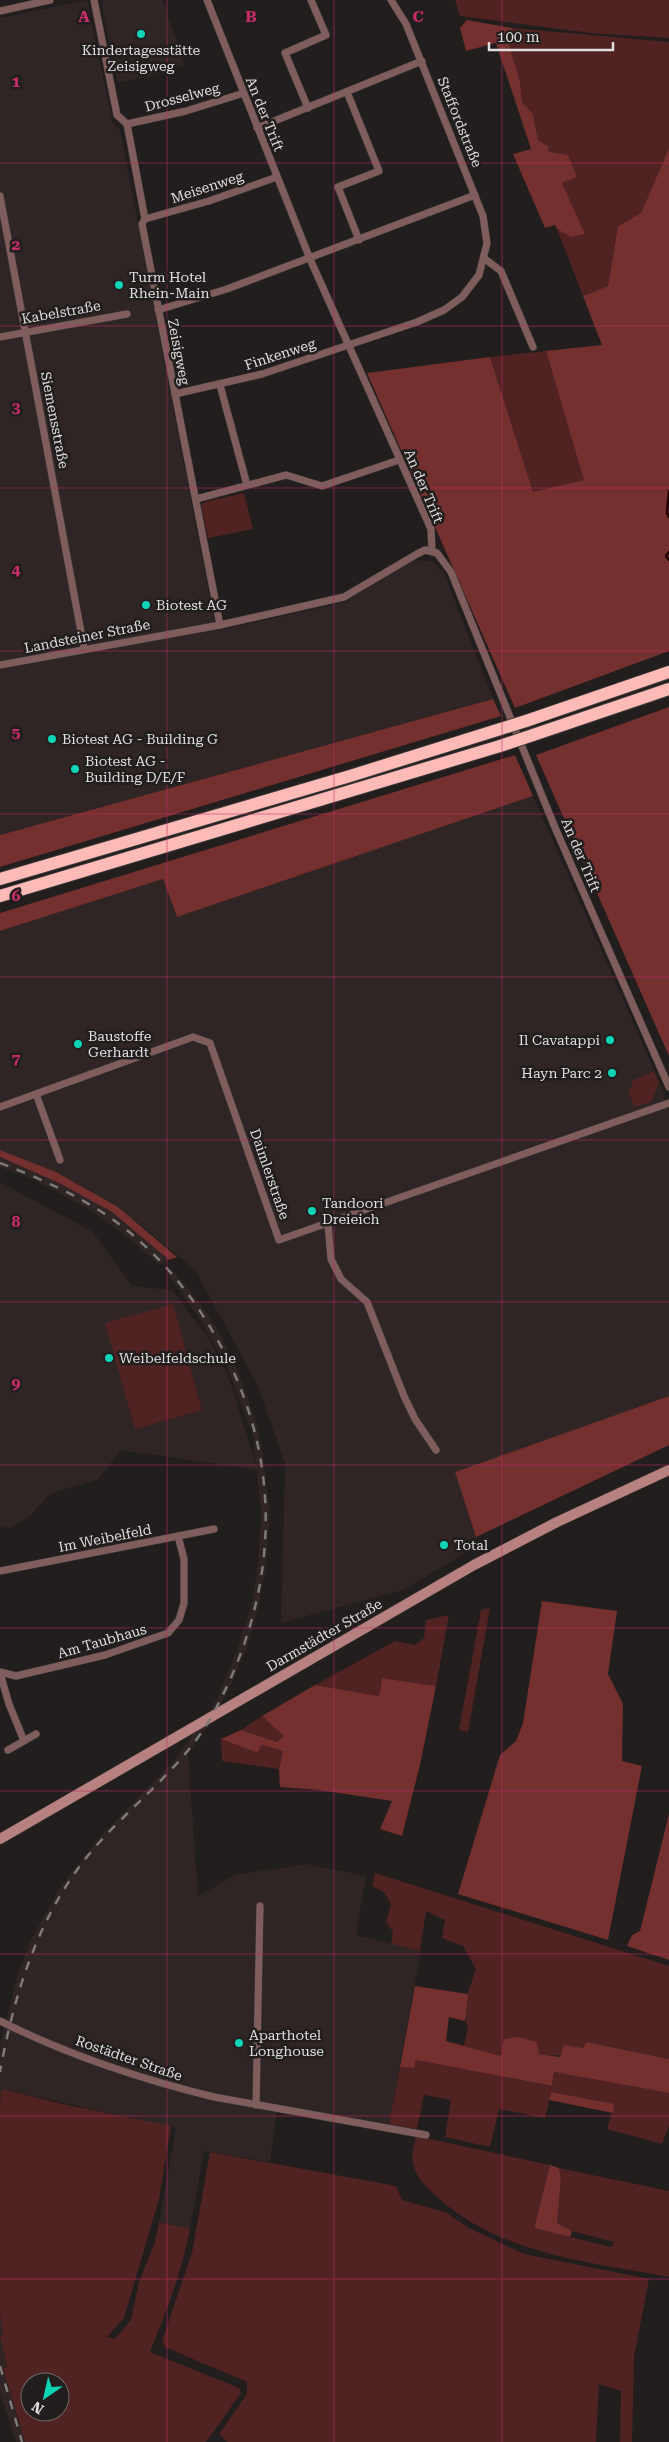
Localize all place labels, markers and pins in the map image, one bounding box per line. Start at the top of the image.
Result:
marker: Kindertagesstätte Zeisigweg [135,28,147,40]
place label: Kindertagesstätte Zeisigweg [82,42,200,74]
place label: Turm Hotel Rhein-Main [129,269,209,301]
marker: Turm Hotel Rhein-Main [113,279,125,291]
place label: Biotest AG [156,597,227,613]
marker: Biotest AG [140,599,152,611]
place label: Biotest AG - Building G [62,731,218,747]
marker: Biotest AG - Building G [46,733,58,745]
place label: Biotest AG - Building D/E/F [85,753,185,785]
marker: Biotest AG - Building D/E/F [69,763,81,775]
place label: Baustoffe Gerhardt [88,1028,152,1060]
place label: Il Cavatappi [519,1032,601,1048]
marker: Il Cavatappi [604,1034,616,1046]
marker: Baustoffe Gerhardt [72,1038,84,1050]
place label: Hayn Parc 2 [521,1065,602,1081]
marker: Hayn Parc 2 [606,1067,618,1079]
place label: Tandoori Dreieich [322,1195,384,1227]
marker: Tandoori Dreieich [306,1205,318,1217]
place label: Weibelfeldschule [119,1350,236,1366]
marker: Weibelfeldschule [103,1352,115,1364]
place label: Total [454,1537,489,1553]
marker: Total [438,1539,450,1551]
place label: Aparthotel Longhouse [249,2027,324,2059]
marker: Aparthotel Longhouse [233,2037,245,2049]

